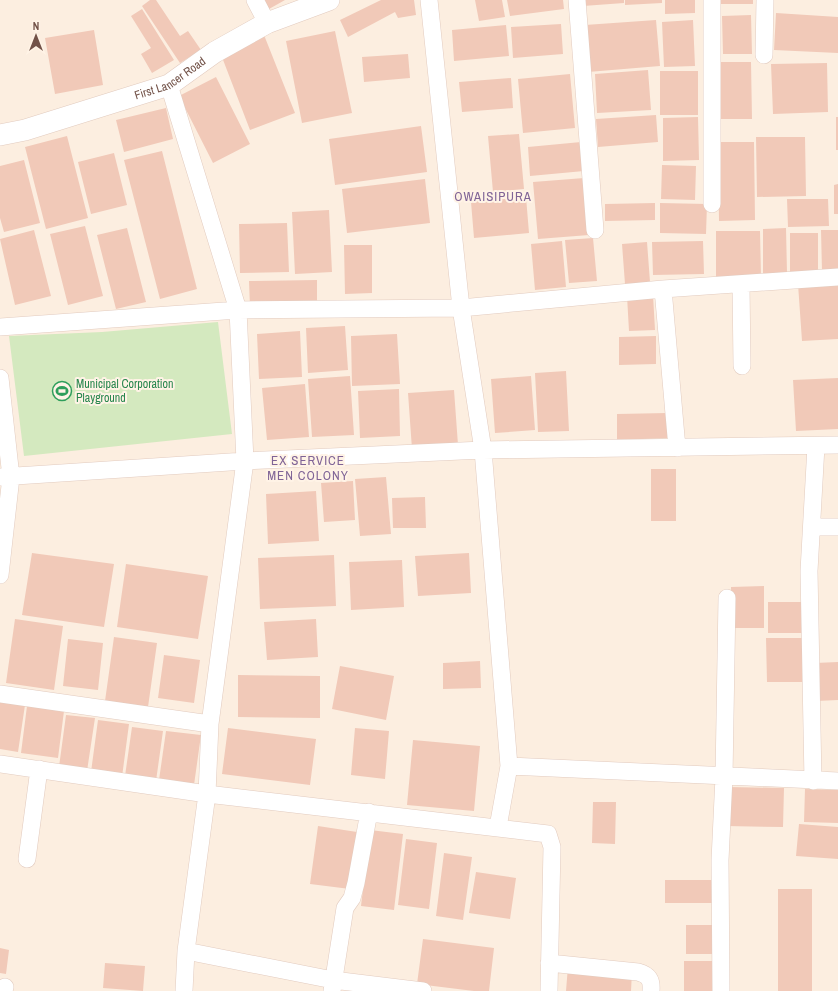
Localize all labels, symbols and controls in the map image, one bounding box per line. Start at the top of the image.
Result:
north arrow [16,16,56,56]
text: N [33,19,39,33]
street label: First Lancer Road [132,53,209,103]
district label: OWAISIPURA [454,188,532,205]
place label: Municipal Corporation Playground [76,376,173,406]
sports icon: Municipal Corporation Playground [51,380,73,402]
district label: EX SERVICE MEN COLONY [267,452,349,484]

